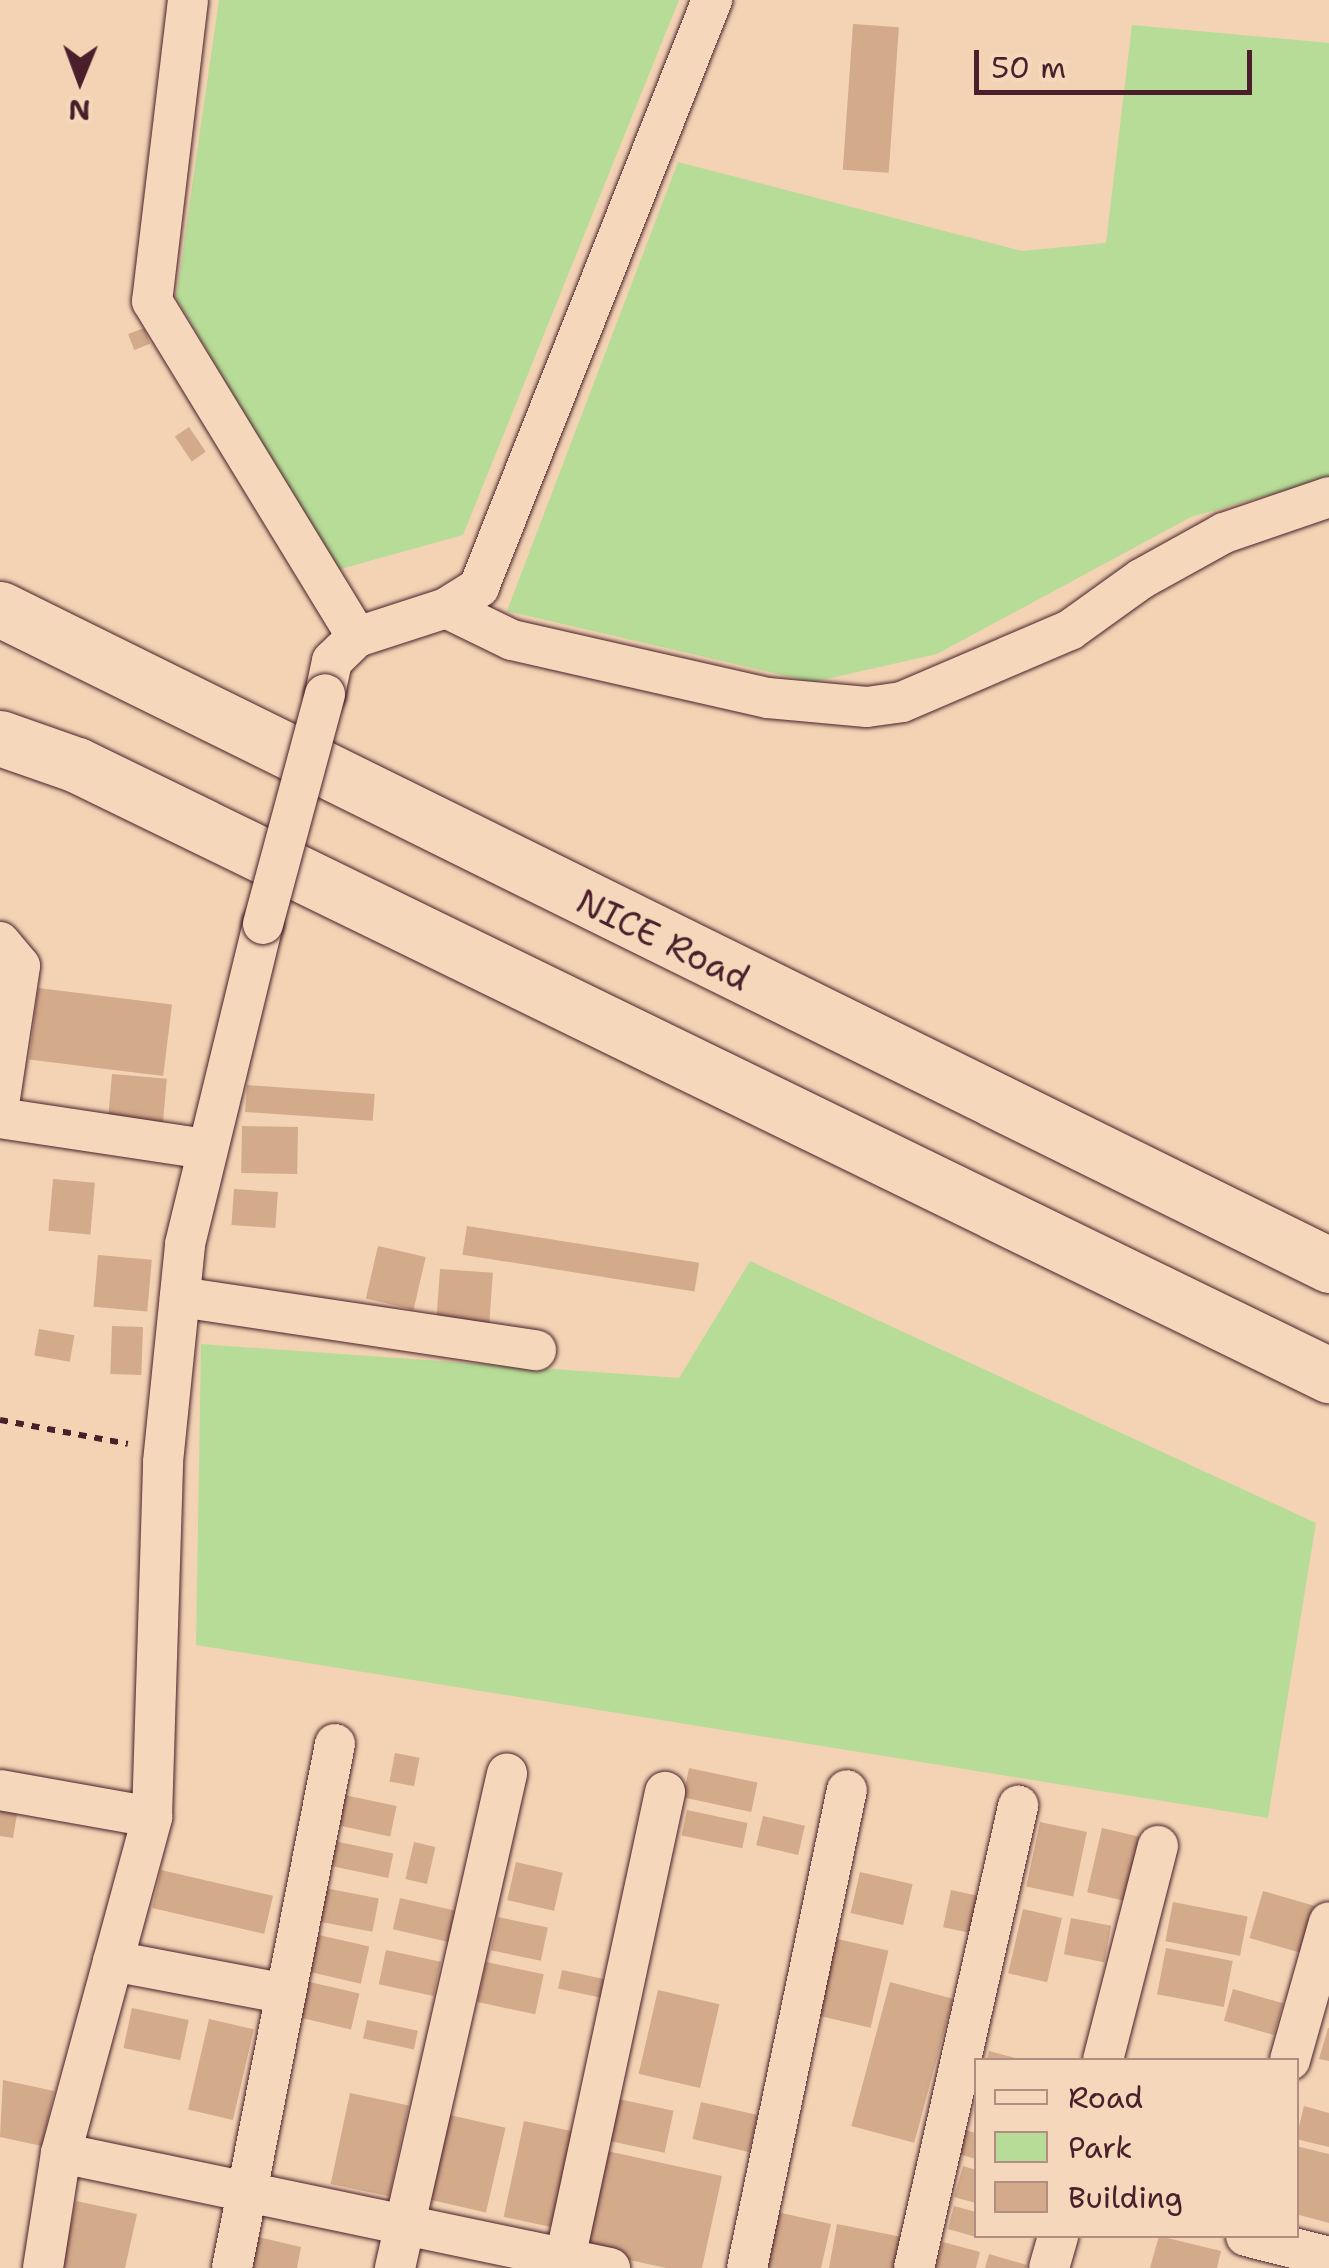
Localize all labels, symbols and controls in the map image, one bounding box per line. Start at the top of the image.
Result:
north arrow [30,30,130,130]
scale bar [979,30,1256,92]
text: 50 m [991,47,1066,88]
text: N [68,91,91,129]
street label: NICE Road [570,880,756,1000]
legend [974,2058,1299,2238]
text: Road [1068,2077,1143,2118]
text: Park [1068,2127,1132,2168]
text: Building [1068,2177,1183,2218]

